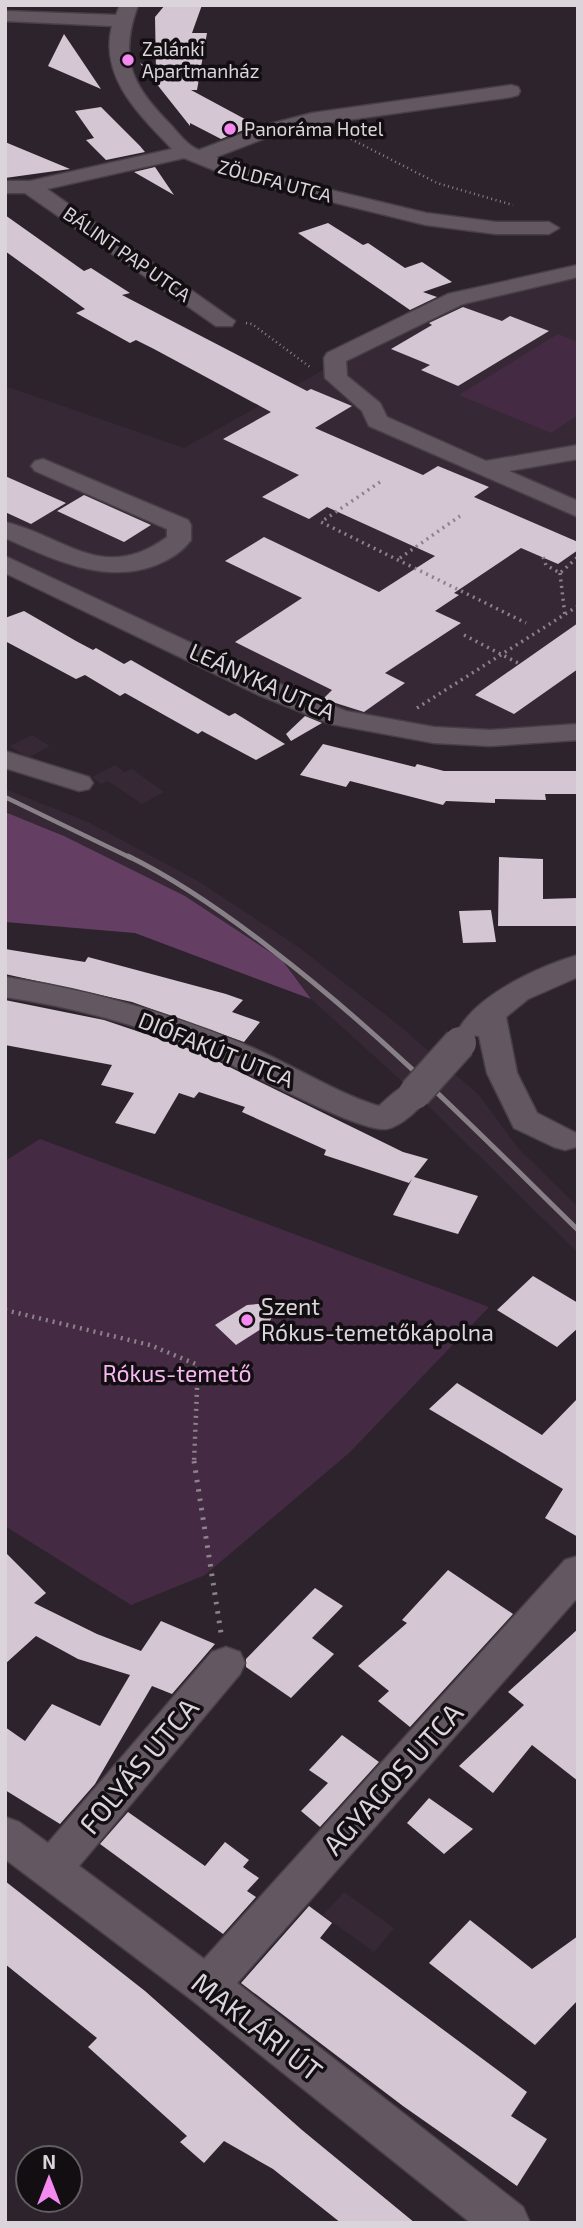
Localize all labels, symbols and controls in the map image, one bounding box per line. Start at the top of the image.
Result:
place label: Zalánki Apartmanház [142,37,259,82]
marker: Zalánki Apartmanház [120,52,136,68]
place label: Panoráma Hotel [244,117,384,140]
marker: Panoráma Hotel [222,121,238,137]
street label: ZÖLDFA UTCA [216,154,335,207]
street label: BÁLINT PAP UTCA [59,201,196,306]
street label: LEÁNYKA UTCA [185,636,340,726]
street label: DIÓFAKÚT UTCA [135,1005,299,1093]
place label: Szent Rókus-temetőkápolna [261,1292,494,1346]
marker: Szent Rókus-temetőkápolna [239,1312,255,1328]
park label: Rókus-temető [102,1359,252,1387]
street label: FOLYÁS UTCA [72,1690,205,1840]
street label: AGYAGOS UTCA [315,1695,470,1861]
street label: MAKLÁRI ÚT [186,1965,330,2088]
north arrow [14,2144,84,2214]
text: N [42,2150,56,2173]

